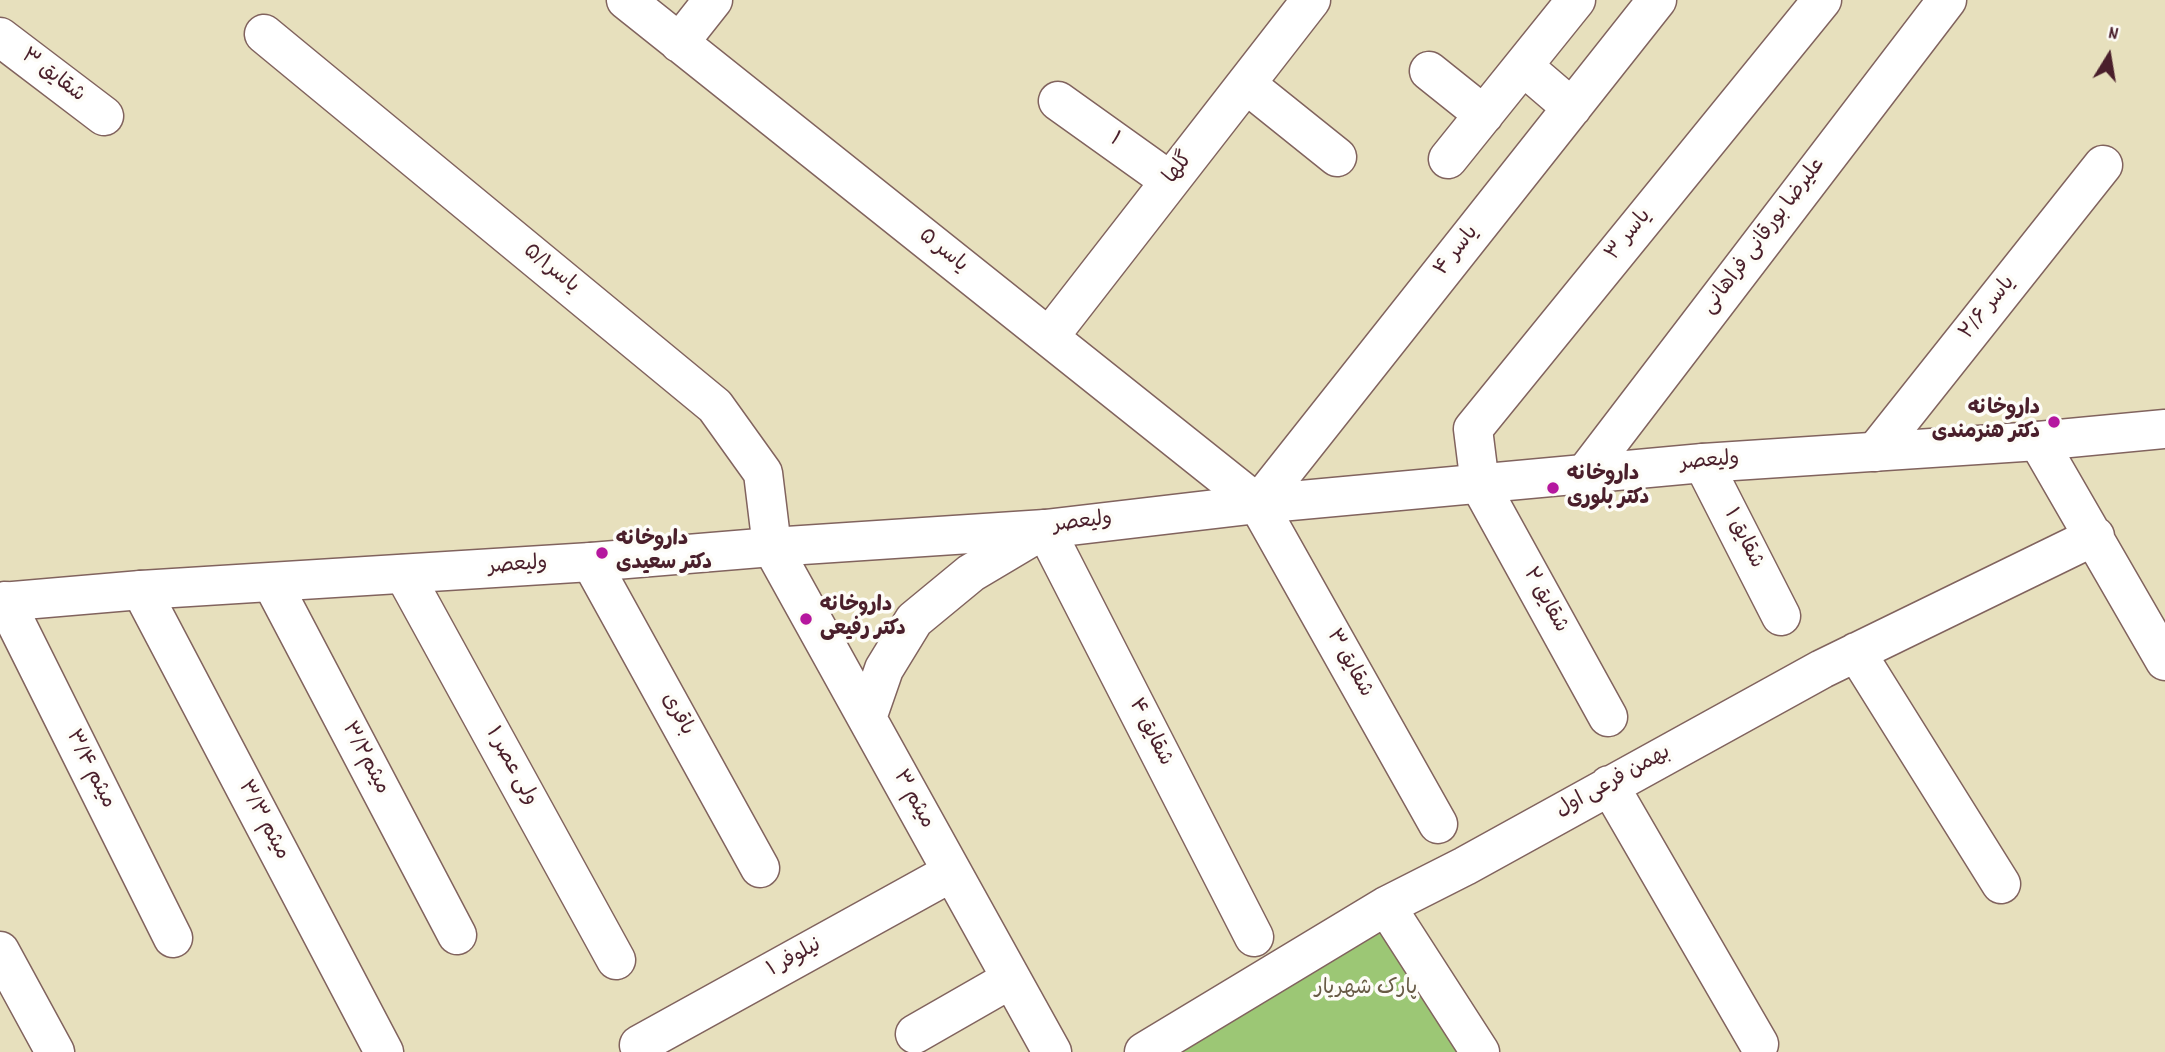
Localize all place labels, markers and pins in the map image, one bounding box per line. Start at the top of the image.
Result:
place label: داروخانه دکتر هنرمندی [1932,397,2040,447]
marker: داروخانه دکتر هنرمندی [2046,414,2062,430]
place label: داروخانه دکتر بلوری [1567,463,1649,513]
marker: داروخانه دکتر بلوری [1545,480,1561,496]
place label: داروخانه دکتر سعیدی [616,528,712,578]
marker: داروخانه دکتر سعیدی [594,545,610,561]
place label: داروخانه دکتر رفیعی [820,594,906,644]
marker: داروخانه دکتر رفیعی [798,611,814,627]

